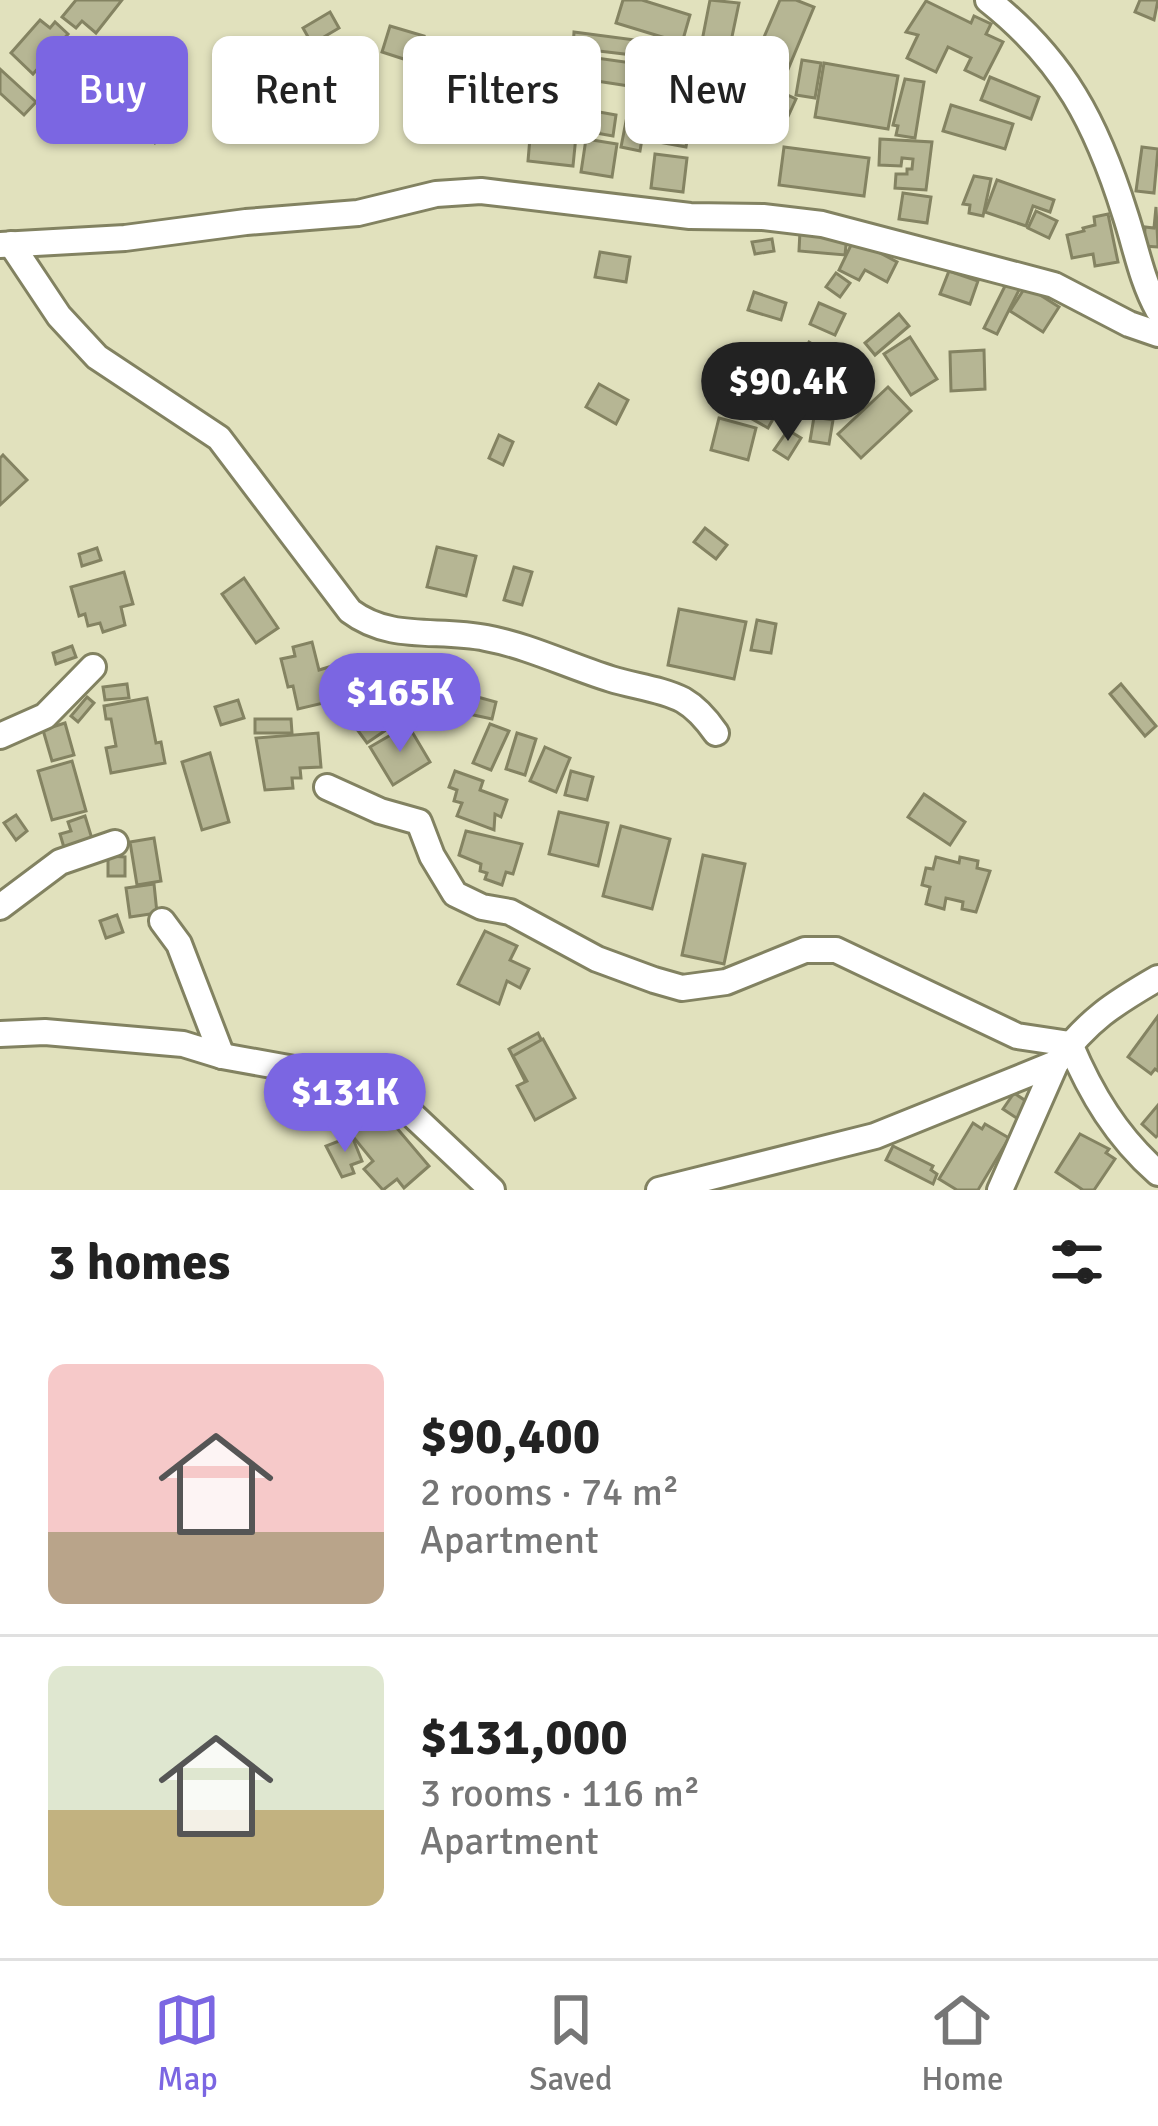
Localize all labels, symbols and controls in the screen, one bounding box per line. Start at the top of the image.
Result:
chip: Buy [36,36,188,144]
chip: Rent [212,36,379,144]
chip: Filters [403,36,601,144]
chip: New [625,36,789,144]
pin: $90.4K [690,342,886,444]
text: $90.4K [728,357,848,405]
pin: $165K [316,653,484,755]
text: $165K [346,668,454,716]
pin: $131K [261,1053,429,1155]
text: $131K [291,1068,399,1116]
icon: filters [1044,1229,1110,1295]
text: 3 homes [48,1231,230,1294]
text: $90,400 [420,1405,600,1468]
icon: home [144,1412,288,1556]
text: 2 rooms · 74 m² [420,1468,679,1516]
text: Apartment [420,1516,599,1564]
text: $131,000 [420,1706,628,1769]
icon: home [144,1714,288,1858]
text: 3 rooms · 116 m² [420,1769,700,1817]
text: Apartment [420,1817,599,1865]
tab: Map [154,1987,220,2100]
tab: Saved [529,1987,612,2100]
tab: Home [921,1987,1004,2100]

